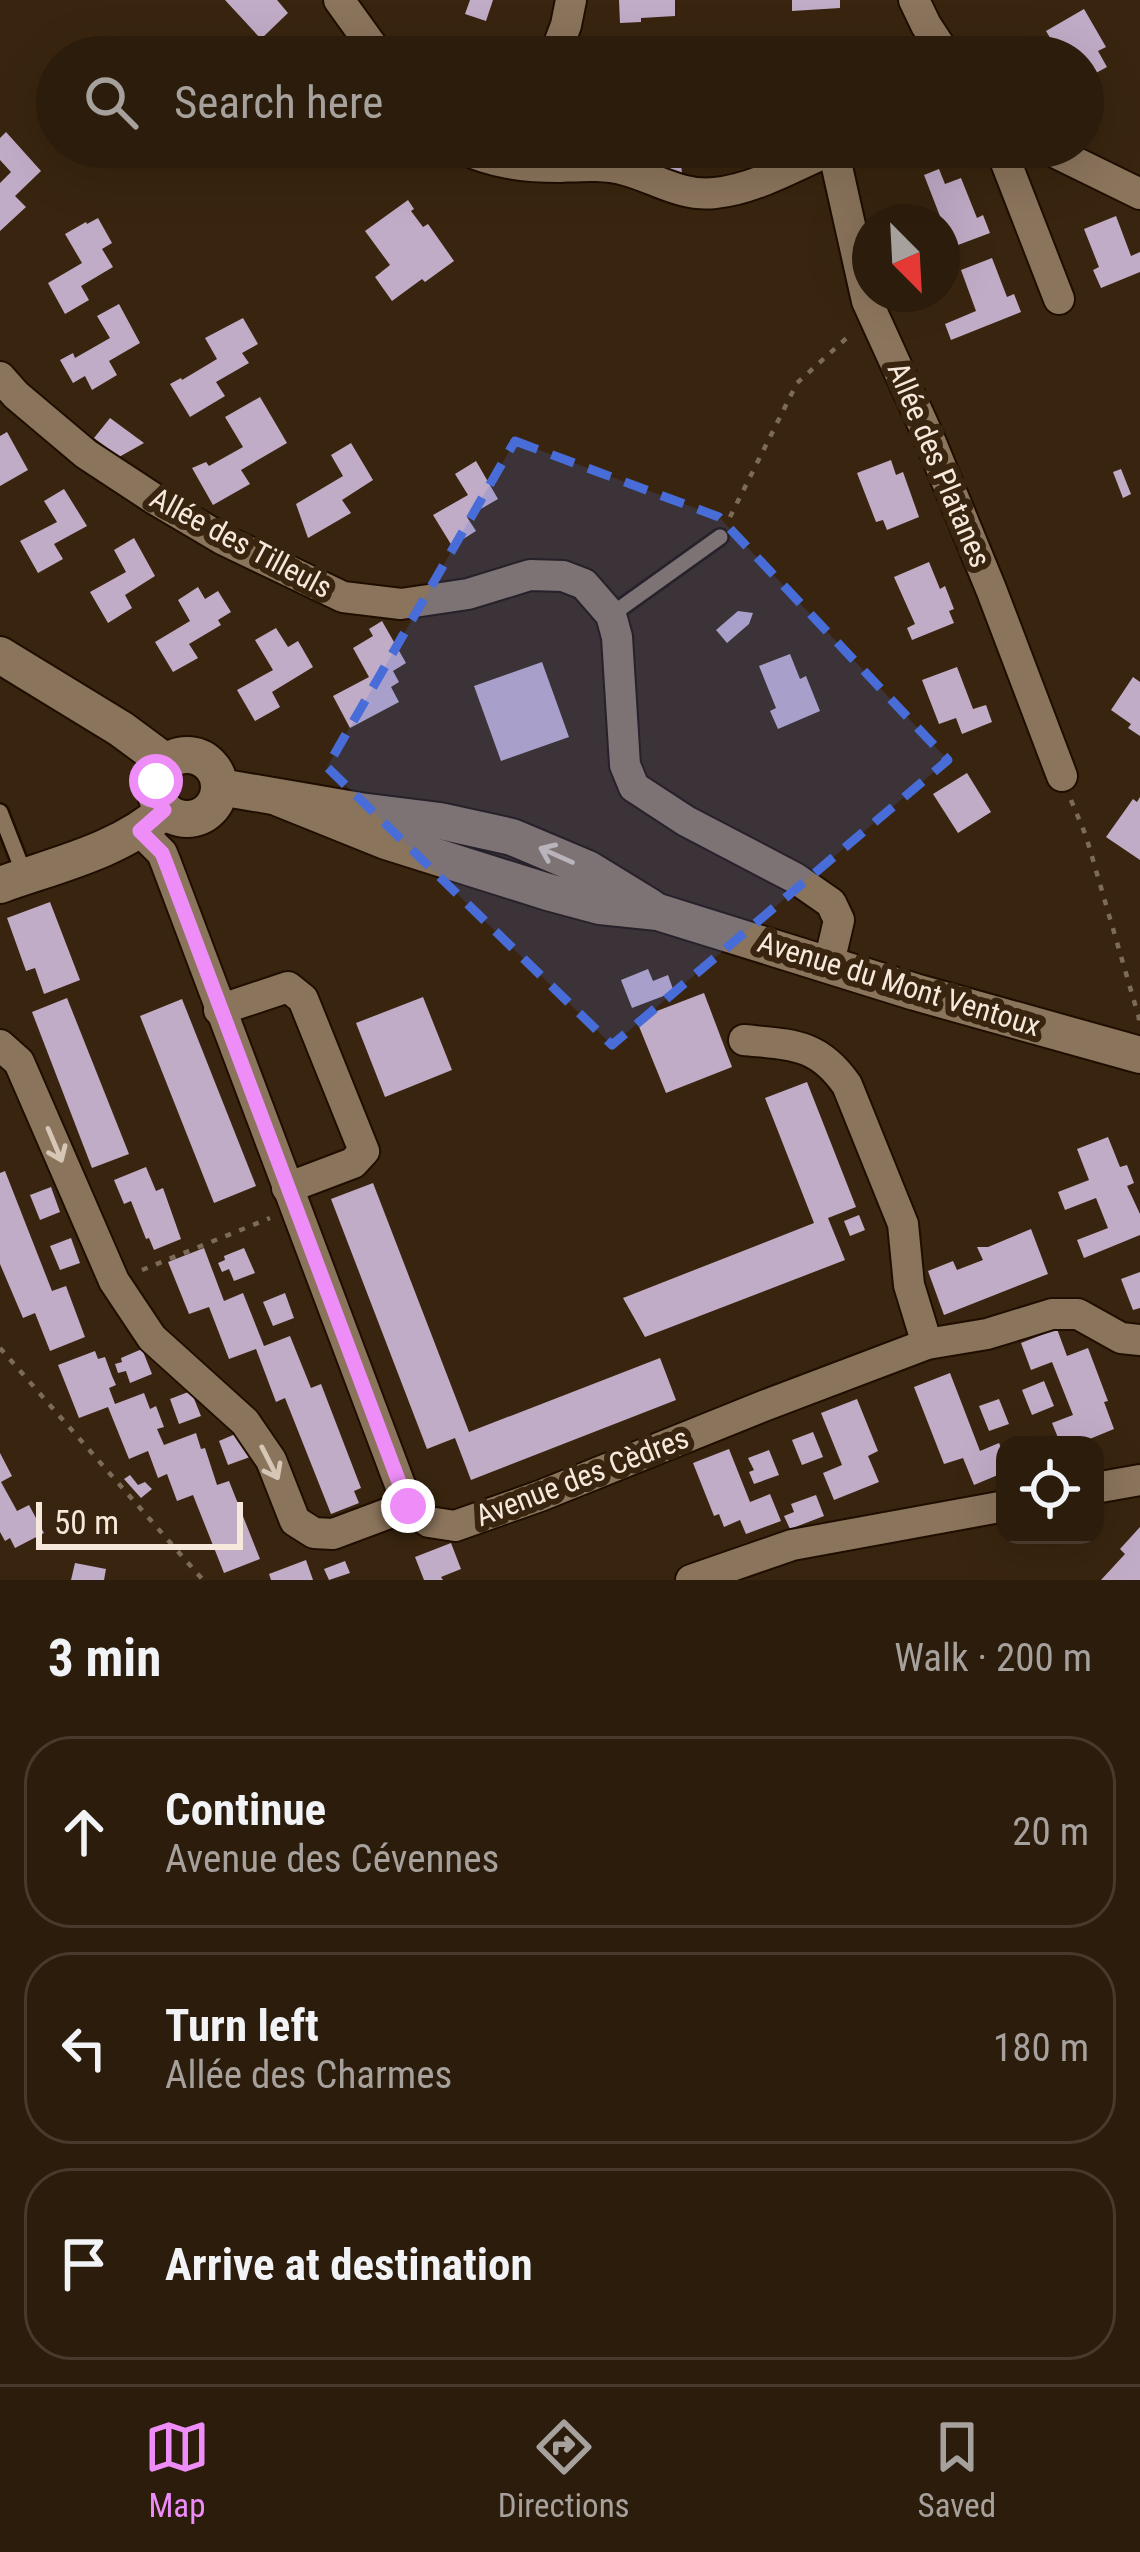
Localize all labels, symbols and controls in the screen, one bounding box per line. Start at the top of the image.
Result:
search box [36,36,1104,168]
icon: search [78,69,144,135]
text: Search here [174,76,383,129]
north arrow [852,204,960,312]
street label: Allée des Platanes [881,357,998,572]
street label: Allée des Tilleuls [145,480,338,605]
route start [129,754,183,808]
one-way arrow [539,843,575,865]
street label: Avenue du Mont Ventoux [754,924,1045,1043]
one-way arrow [46,1127,68,1163]
street label: Avenue des Cèdres [470,1420,693,1533]
map controls [996,1436,1104,1544]
button: locate [996,1436,1104,1544]
one-way arrow [259,1445,282,1481]
route end [381,1479,435,1533]
scale bar [36,1496,243,1549]
text: 50 m [54,1503,119,1542]
text: 3 min [48,1629,161,1688]
text: Walk · 200 m [894,1635,1092,1681]
text: Continue [165,1783,326,1836]
icon: ahead [51,1799,117,1865]
text: 20 m [1012,1809,1089,1855]
text: Avenue des Cévennes [165,1836,499,1882]
text: Turn left [165,1999,319,2052]
icon: left [51,2015,117,2081]
text: 180 m [993,2025,1089,2071]
text: Allée des Charmes [165,2052,452,2098]
icon: arrive [51,2231,117,2297]
text: Arrive at destination [165,2238,533,2291]
tab: Map [144,2414,210,2525]
tab: Directions [498,2414,630,2525]
tab: Saved [918,2414,996,2525]

